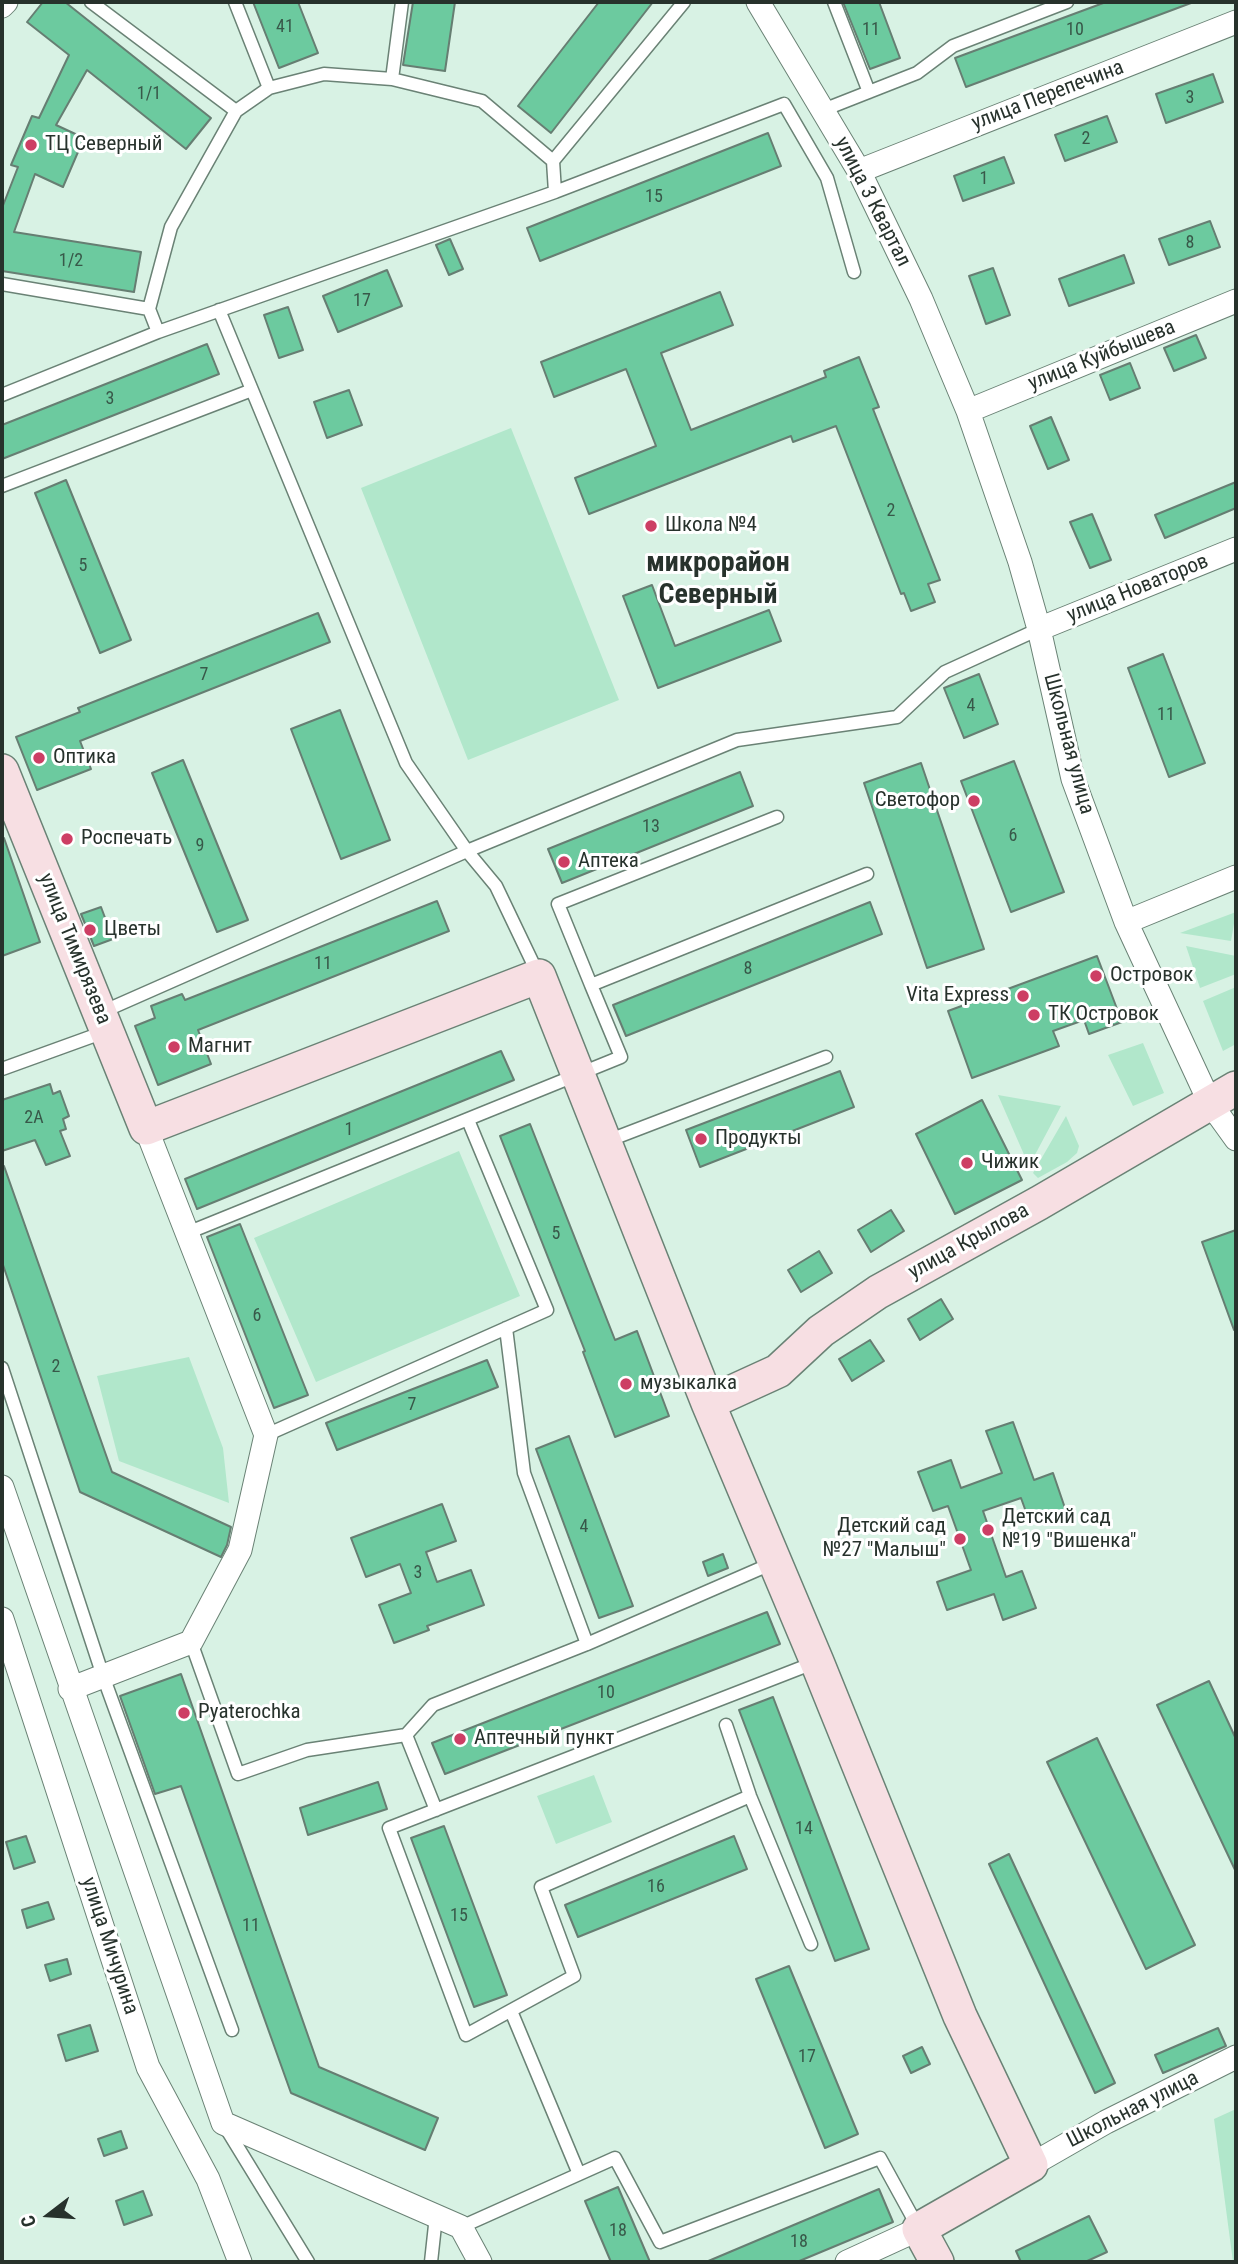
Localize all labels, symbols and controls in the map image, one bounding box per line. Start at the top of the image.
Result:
house number: 41 [276,16,294,38]
house number: 11 [862,19,880,41]
house number: 10 [1066,19,1084,41]
street label: улица Перепечина [968,55,1128,137]
house number: 1/1 [137,83,161,105]
house number: 3 [1186,87,1194,109]
house number: 2 [1082,128,1090,150]
place label: ТЦ Северный [45,132,162,158]
street label: улица 3 Квартал [828,133,916,271]
marker: ТЦ Северный [23,137,39,153]
house number: 1 [980,168,988,190]
house number: 15 [645,186,663,208]
house number: 8 [1186,232,1194,254]
house number: 1/2 [59,250,83,272]
house number: 17 [353,290,371,312]
street label: улица Куйбышева [1025,315,1179,397]
house number: 3 [106,388,114,410]
house number: 2 [887,500,895,522]
place label: Школа №4 [665,513,757,539]
marker: Школа №4 [643,518,659,534]
district label: микрорайон Северный [646,547,790,613]
street label: улица Новаторов [1064,549,1212,629]
house number: 5 [79,555,87,577]
house number: 7 [200,664,208,686]
street label: Школьная улица [1037,671,1099,817]
house number: 4 [967,695,975,717]
house number: 11 [1157,704,1175,726]
place label: Оптика [53,745,116,771]
marker: Оптика [31,750,47,766]
place label: Светофор [875,788,960,814]
marker: Светофор [966,793,982,809]
house number: 13 [642,816,660,838]
house number: 6 [1009,825,1017,847]
place label: Роспечать [81,826,172,852]
marker: Роспечать [59,831,75,847]
house number: 9 [196,835,204,857]
place label: Аптека [578,849,639,875]
marker: Аптека [556,854,572,870]
street label: улица Тимирязева [32,870,116,1028]
place label: Цветы [104,917,161,943]
marker: Цветы [82,922,98,938]
house number: 11 [314,953,332,975]
house number: 8 [744,958,752,980]
place label: Островок [1110,963,1193,989]
marker: Островок [1088,968,1104,984]
place label: Vita Express [906,983,1009,1009]
marker: Vita Express [1015,988,1031,1004]
place label: ТК Островок [1048,1002,1159,1028]
marker: ТК Островок [1026,1007,1042,1023]
place label: Магнит [188,1034,252,1060]
marker: Магнит [166,1039,182,1055]
house number: 2А [24,1107,44,1129]
house number: 1 [345,1119,353,1141]
place label: Продукты [715,1126,802,1152]
marker: Продукты [693,1131,709,1147]
place label: Чижик [981,1150,1039,1176]
marker: Чижик [959,1155,975,1171]
street label: улица Крылова [904,1199,1034,1285]
house number: 5 [552,1223,560,1245]
house number: 6 [253,1305,261,1327]
house number: 2 [52,1356,60,1378]
place label: музыкалка [640,1371,737,1397]
marker: музыкалка [618,1376,634,1392]
house number: 7 [408,1394,416,1416]
place label: Детский сад №19 "Вишенка" [1002,1505,1137,1555]
place label: Детский сад №27 "Малыш" [823,1514,946,1564]
house number: 4 [580,1516,588,1538]
marker: Детский сад №19 "Вишенка" [980,1522,996,1538]
marker: Детский сад №27 "Малыш" [952,1531,968,1547]
house number: 3 [414,1562,422,1584]
house number: 10 [597,1682,615,1704]
place label: Pyaterochka [198,1700,301,1726]
marker: Pyaterochka [176,1705,192,1721]
place label: Аптечный пункт [474,1726,614,1752]
marker: Аптечный пункт [452,1731,468,1747]
house number: 14 [795,1818,813,1840]
street label: улица Мичурина [75,1874,143,2018]
house number: 16 [647,1876,665,1898]
house number: 15 [450,1905,468,1927]
house number: 11 [242,1915,260,1937]
house number: 17 [798,2046,816,2068]
street label: Школьная улица [1063,2066,1203,2154]
north arrow [14,2180,84,2250]
text: С [16,2213,41,2230]
house number: 18 [609,2220,627,2242]
house number: 18 [790,2231,808,2253]

